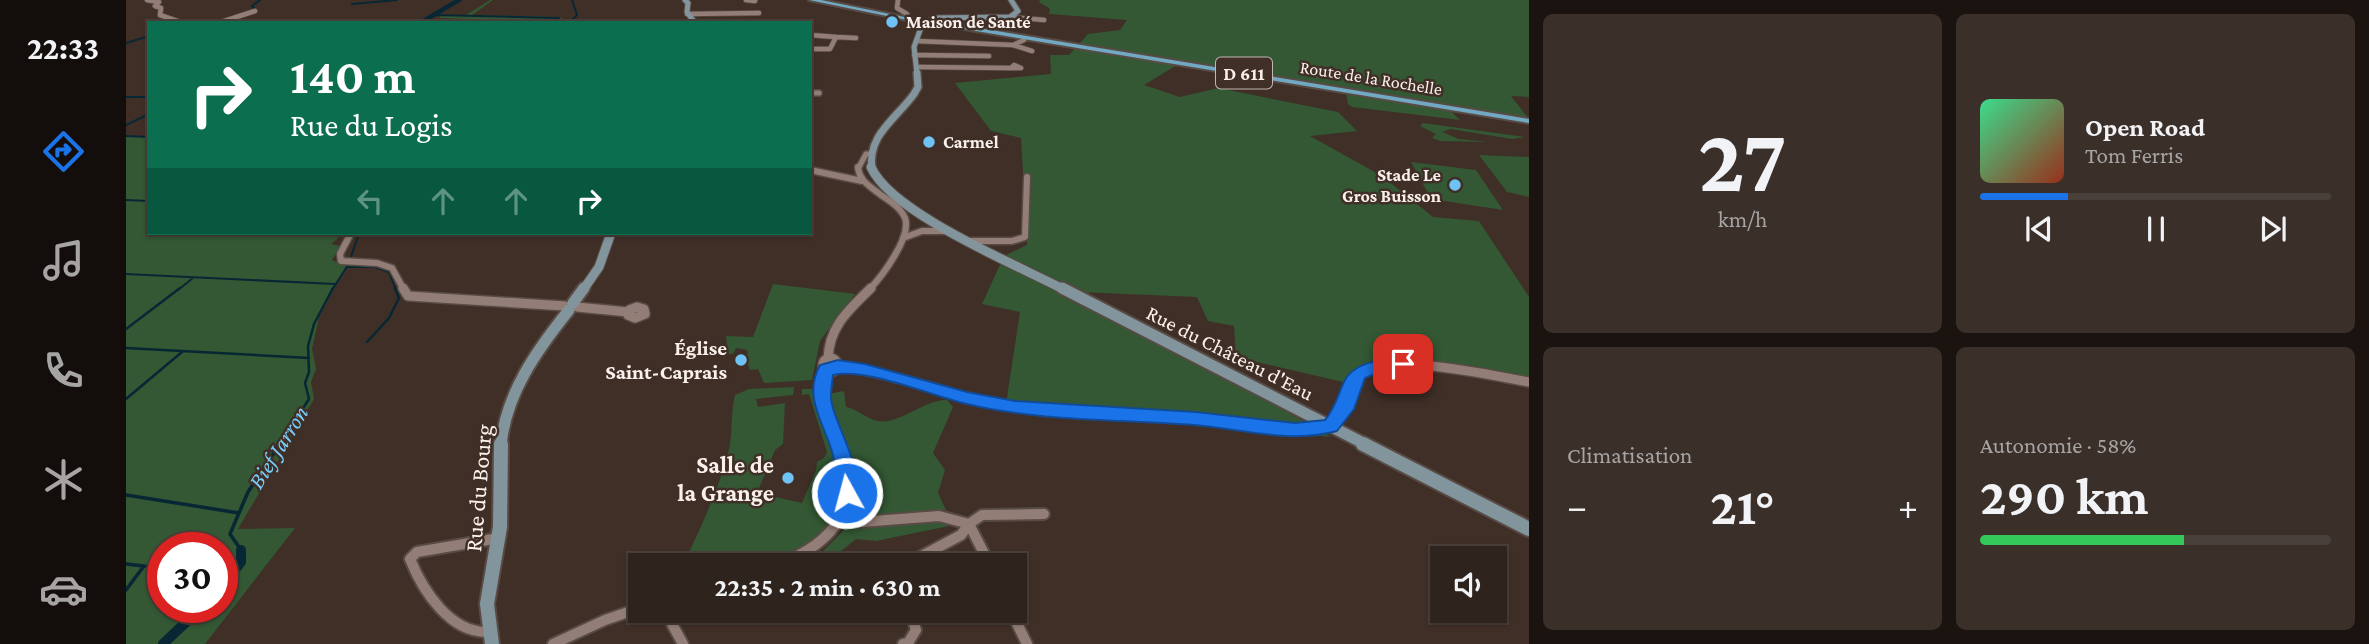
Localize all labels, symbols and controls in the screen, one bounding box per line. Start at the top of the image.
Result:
place label: Maison de Santé [906,12,1031,32]
marker: Maison de Santé [884,14,900,30]
text: 22:33 [27,30,99,66]
icon: right [175,49,266,140]
text: 140 m [290,49,415,104]
street label: Route de la Rochelle [1299,57,1444,99]
road number: D 611 [1216,58,1272,88]
text: Rue du Logis [290,107,452,143]
text: 27 [1698,109,1787,211]
text: Open Road [2085,113,2205,142]
icon: directions [39,127,88,176]
place label: Carmel [943,132,999,152]
marker: Carmel [921,134,937,150]
text: Tom Ferris [2085,142,2183,168]
place label: Stade Le Gros Buisson [1342,165,1442,206]
marker: Stade Le Gros Buisson [1447,177,1463,193]
icon: left [351,182,389,220]
icon: ahead [424,182,462,220]
icon: ahead [497,182,535,220]
icon: right [570,182,608,220]
text: km/h [1718,206,1767,232]
icon: previous [2020,210,2058,248]
icon: pause [2137,210,2175,248]
icon: next [2254,210,2292,248]
icon: music [39,236,88,285]
street label: Rue du Château d'Eau [1143,301,1317,405]
pin [1373,334,1433,394]
place label: Église Saint-Caprais [605,336,727,384]
icon: arrive [1384,345,1422,383]
icon: phone [39,346,88,395]
marker: Église Saint-Caprais [733,352,749,368]
water label: Bief Jarron [242,401,314,493]
street label: Rue du Bourg [459,423,497,553]
text: Autonomie · 58% [1980,432,2136,458]
text: Climatisation [1567,442,1692,468]
place label: Salle de la Grange [677,451,774,506]
icon: climate [39,455,88,504]
position arrow [810,456,884,530]
text: 290 km [1980,467,2149,525]
marker: Salle de la Grange [780,470,796,486]
text: 21° [1710,477,1775,535]
text: − [1567,485,1587,527]
text: + [1898,485,1918,527]
speed limit sign: 30 [147,532,238,623]
map controls [1430,546,1507,623]
button: sound [1430,546,1507,623]
icon: car [39,565,88,614]
text: 22:35 · 2 min · 630 m [715,573,940,602]

